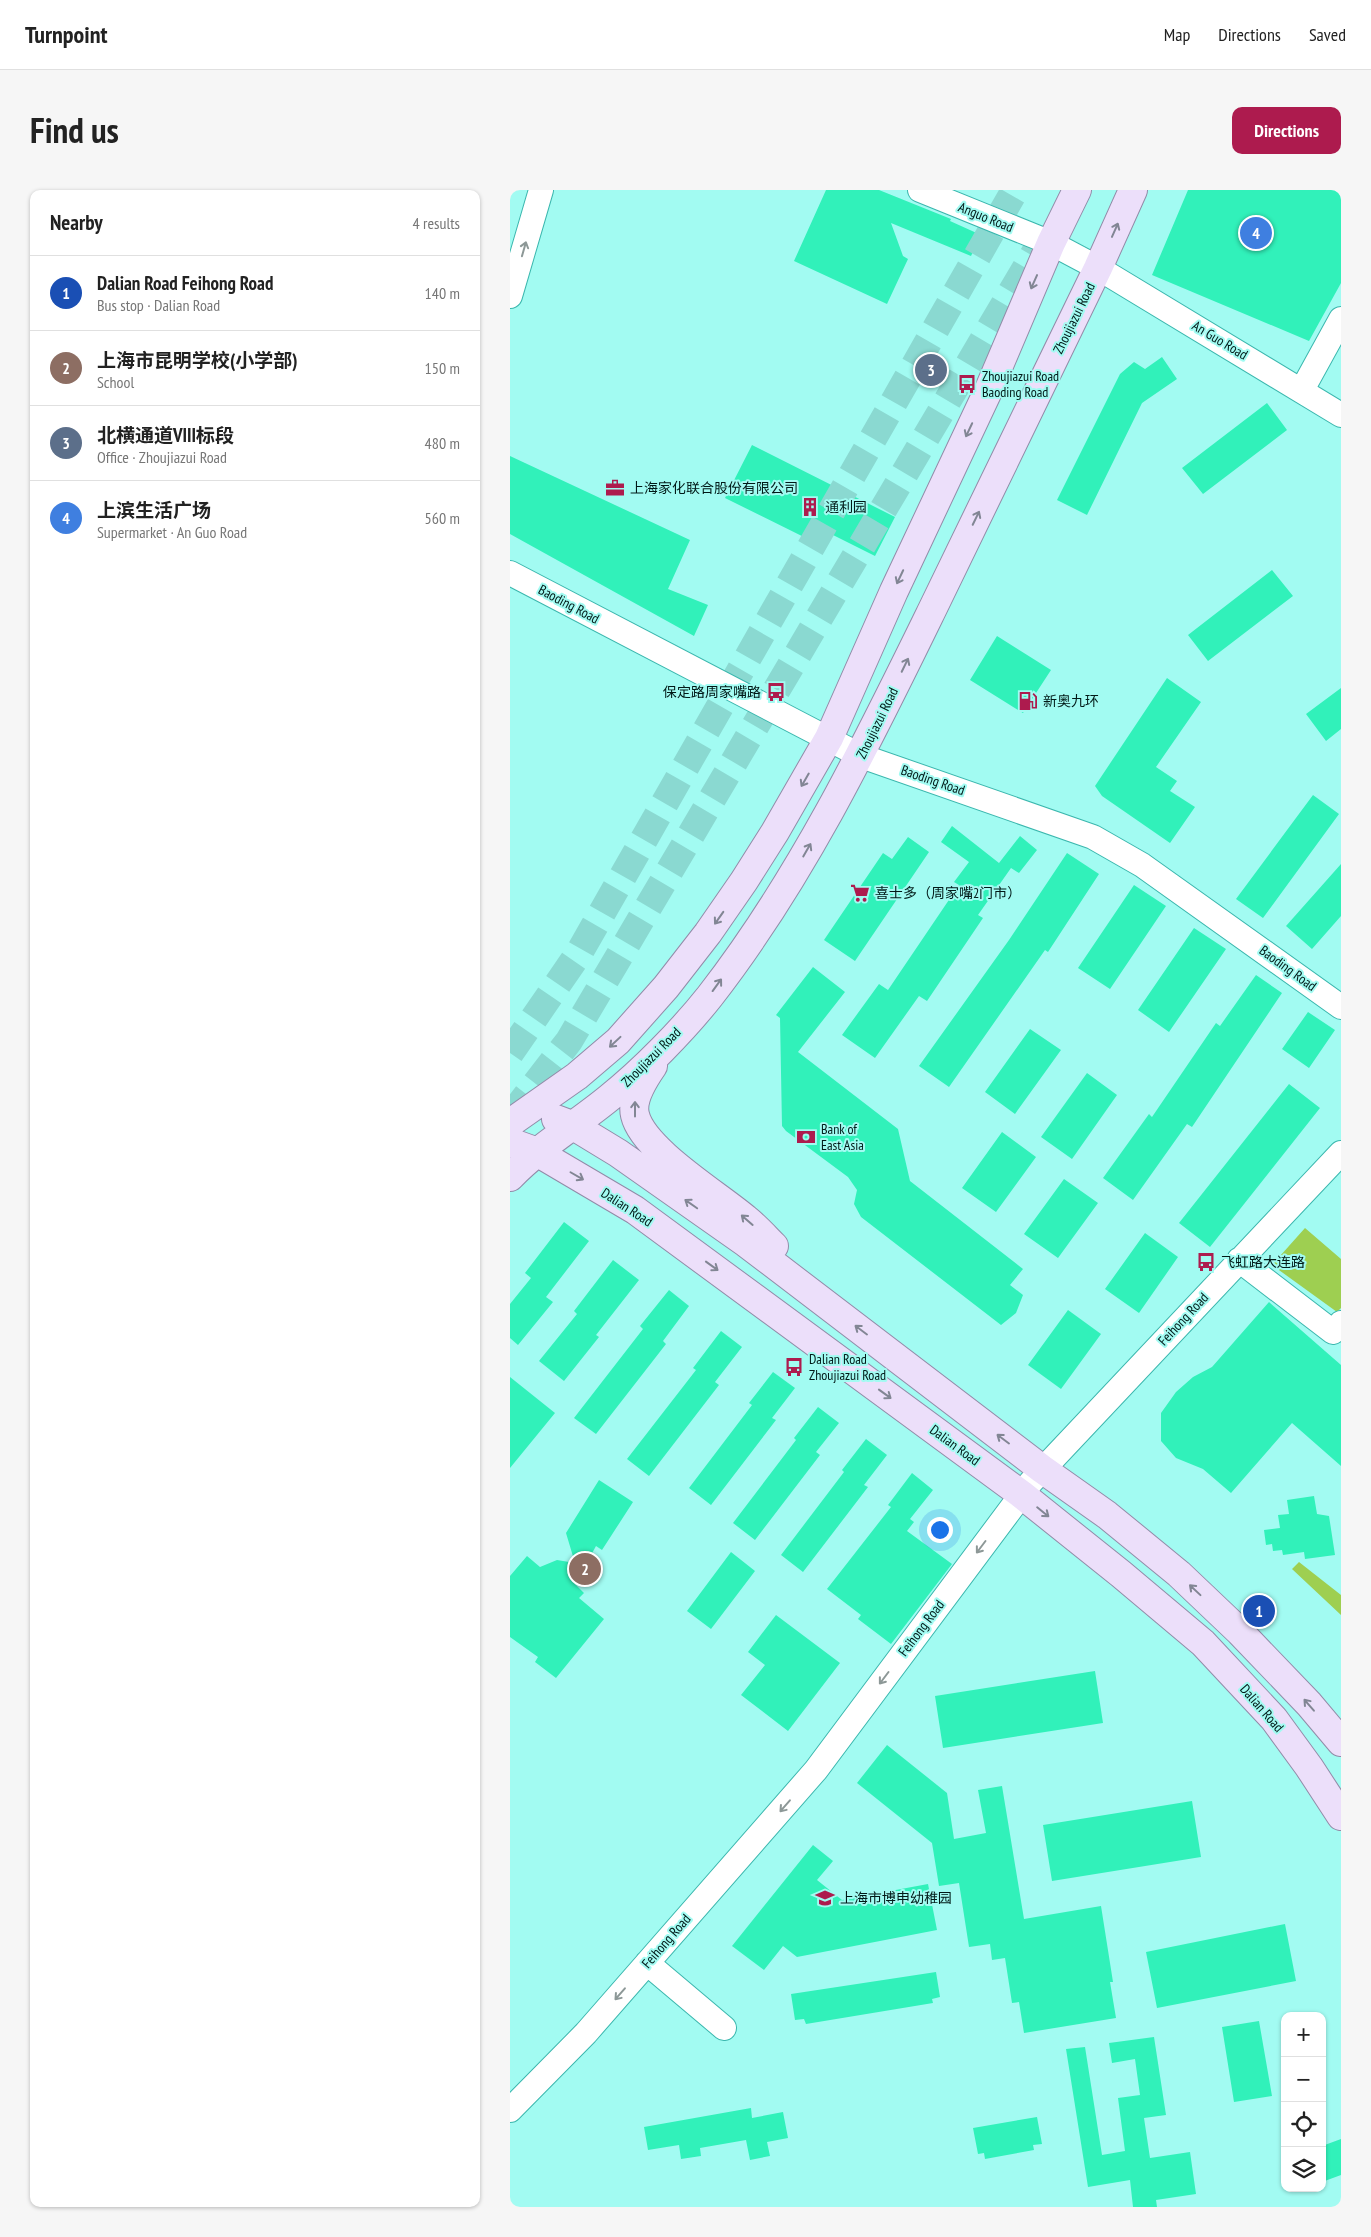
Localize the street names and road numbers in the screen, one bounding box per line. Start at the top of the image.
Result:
street label: Anguo Road [956,198,1016,236]
street label: Zhoujiazui Road [1049,279,1099,357]
street label: An Guo Road [1189,316,1251,364]
street label: Baoding Road [535,580,603,628]
street label: Zhoujiazui Road [852,684,902,762]
street label: Baoding Road [899,761,967,799]
street label: Baoding Road [1256,941,1320,995]
street label: Zhoujiazui Road [617,1023,685,1091]
street label: Dalian Road [598,1184,656,1230]
street label: Feihong Road [1154,1289,1212,1349]
street label: Dalian Road [926,1421,984,1469]
street label: Feihong Road [894,1596,948,1660]
street label: Dalian Road [1236,1680,1288,1736]
street label: Feihong Road [638,1910,694,1972]

